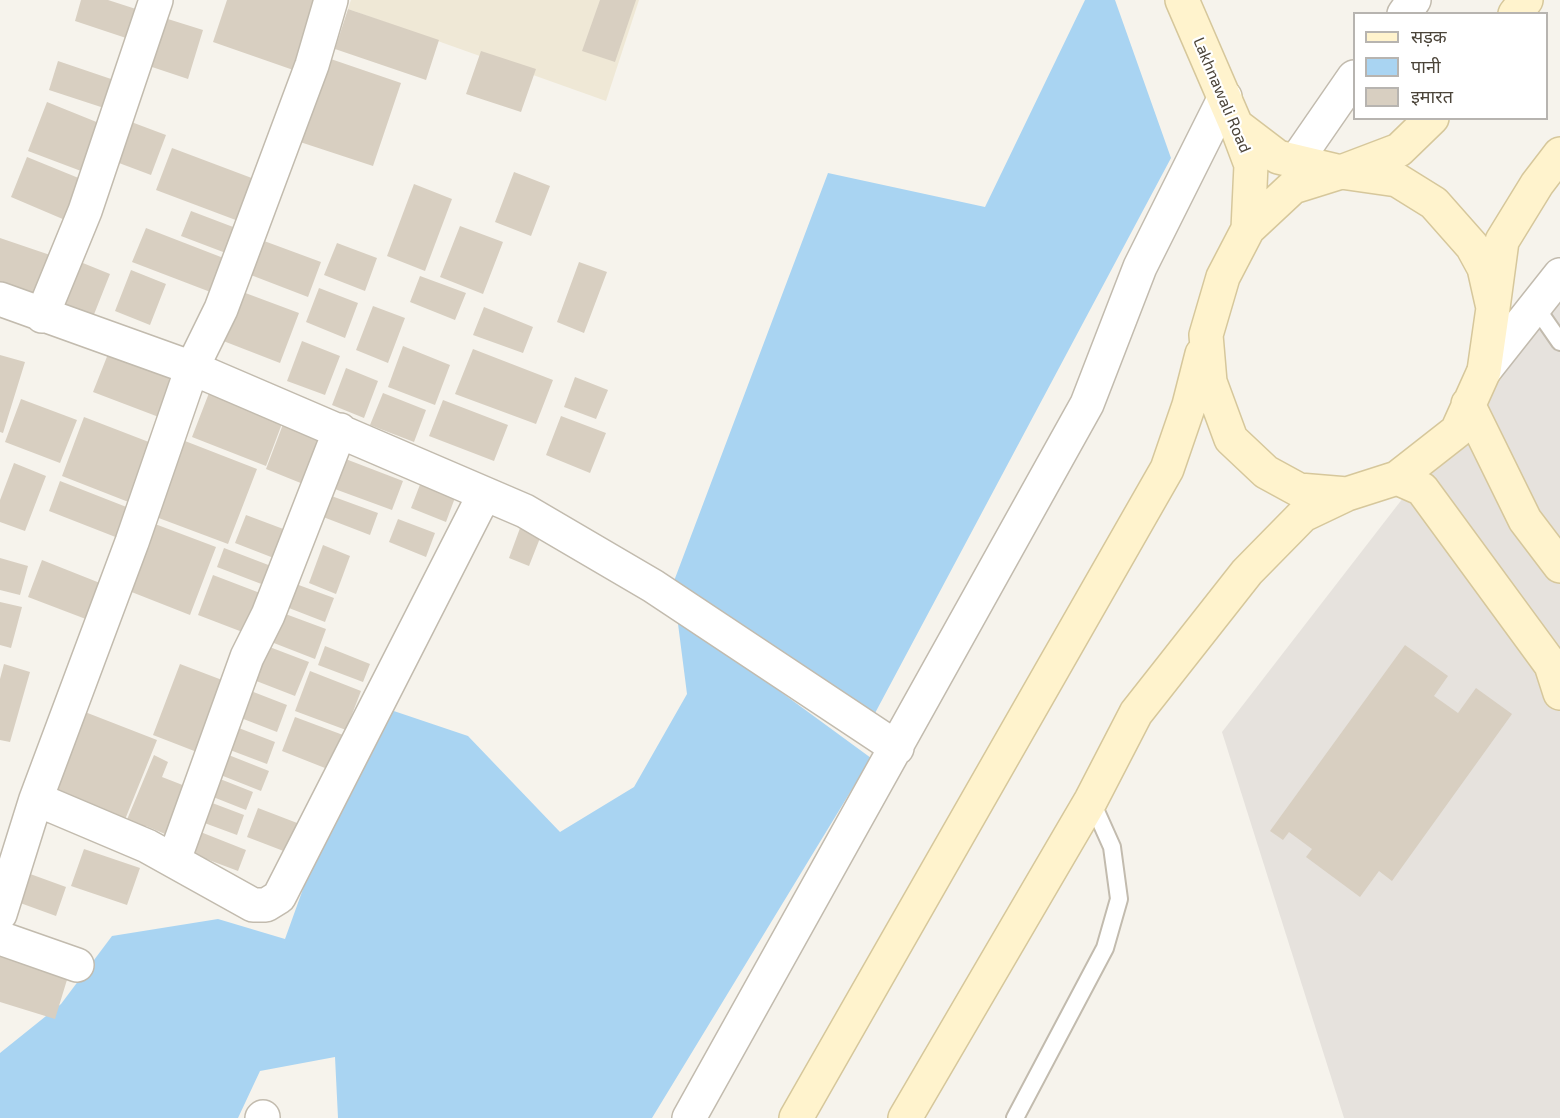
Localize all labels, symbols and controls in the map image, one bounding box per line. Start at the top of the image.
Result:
legend [1353,12,1548,120]
text: सड़क [1411,25,1447,47]
street label: Lakhnawali Road [1189,34,1255,156]
text: पानी [1411,55,1441,77]
text: इमारत [1411,85,1453,107]

